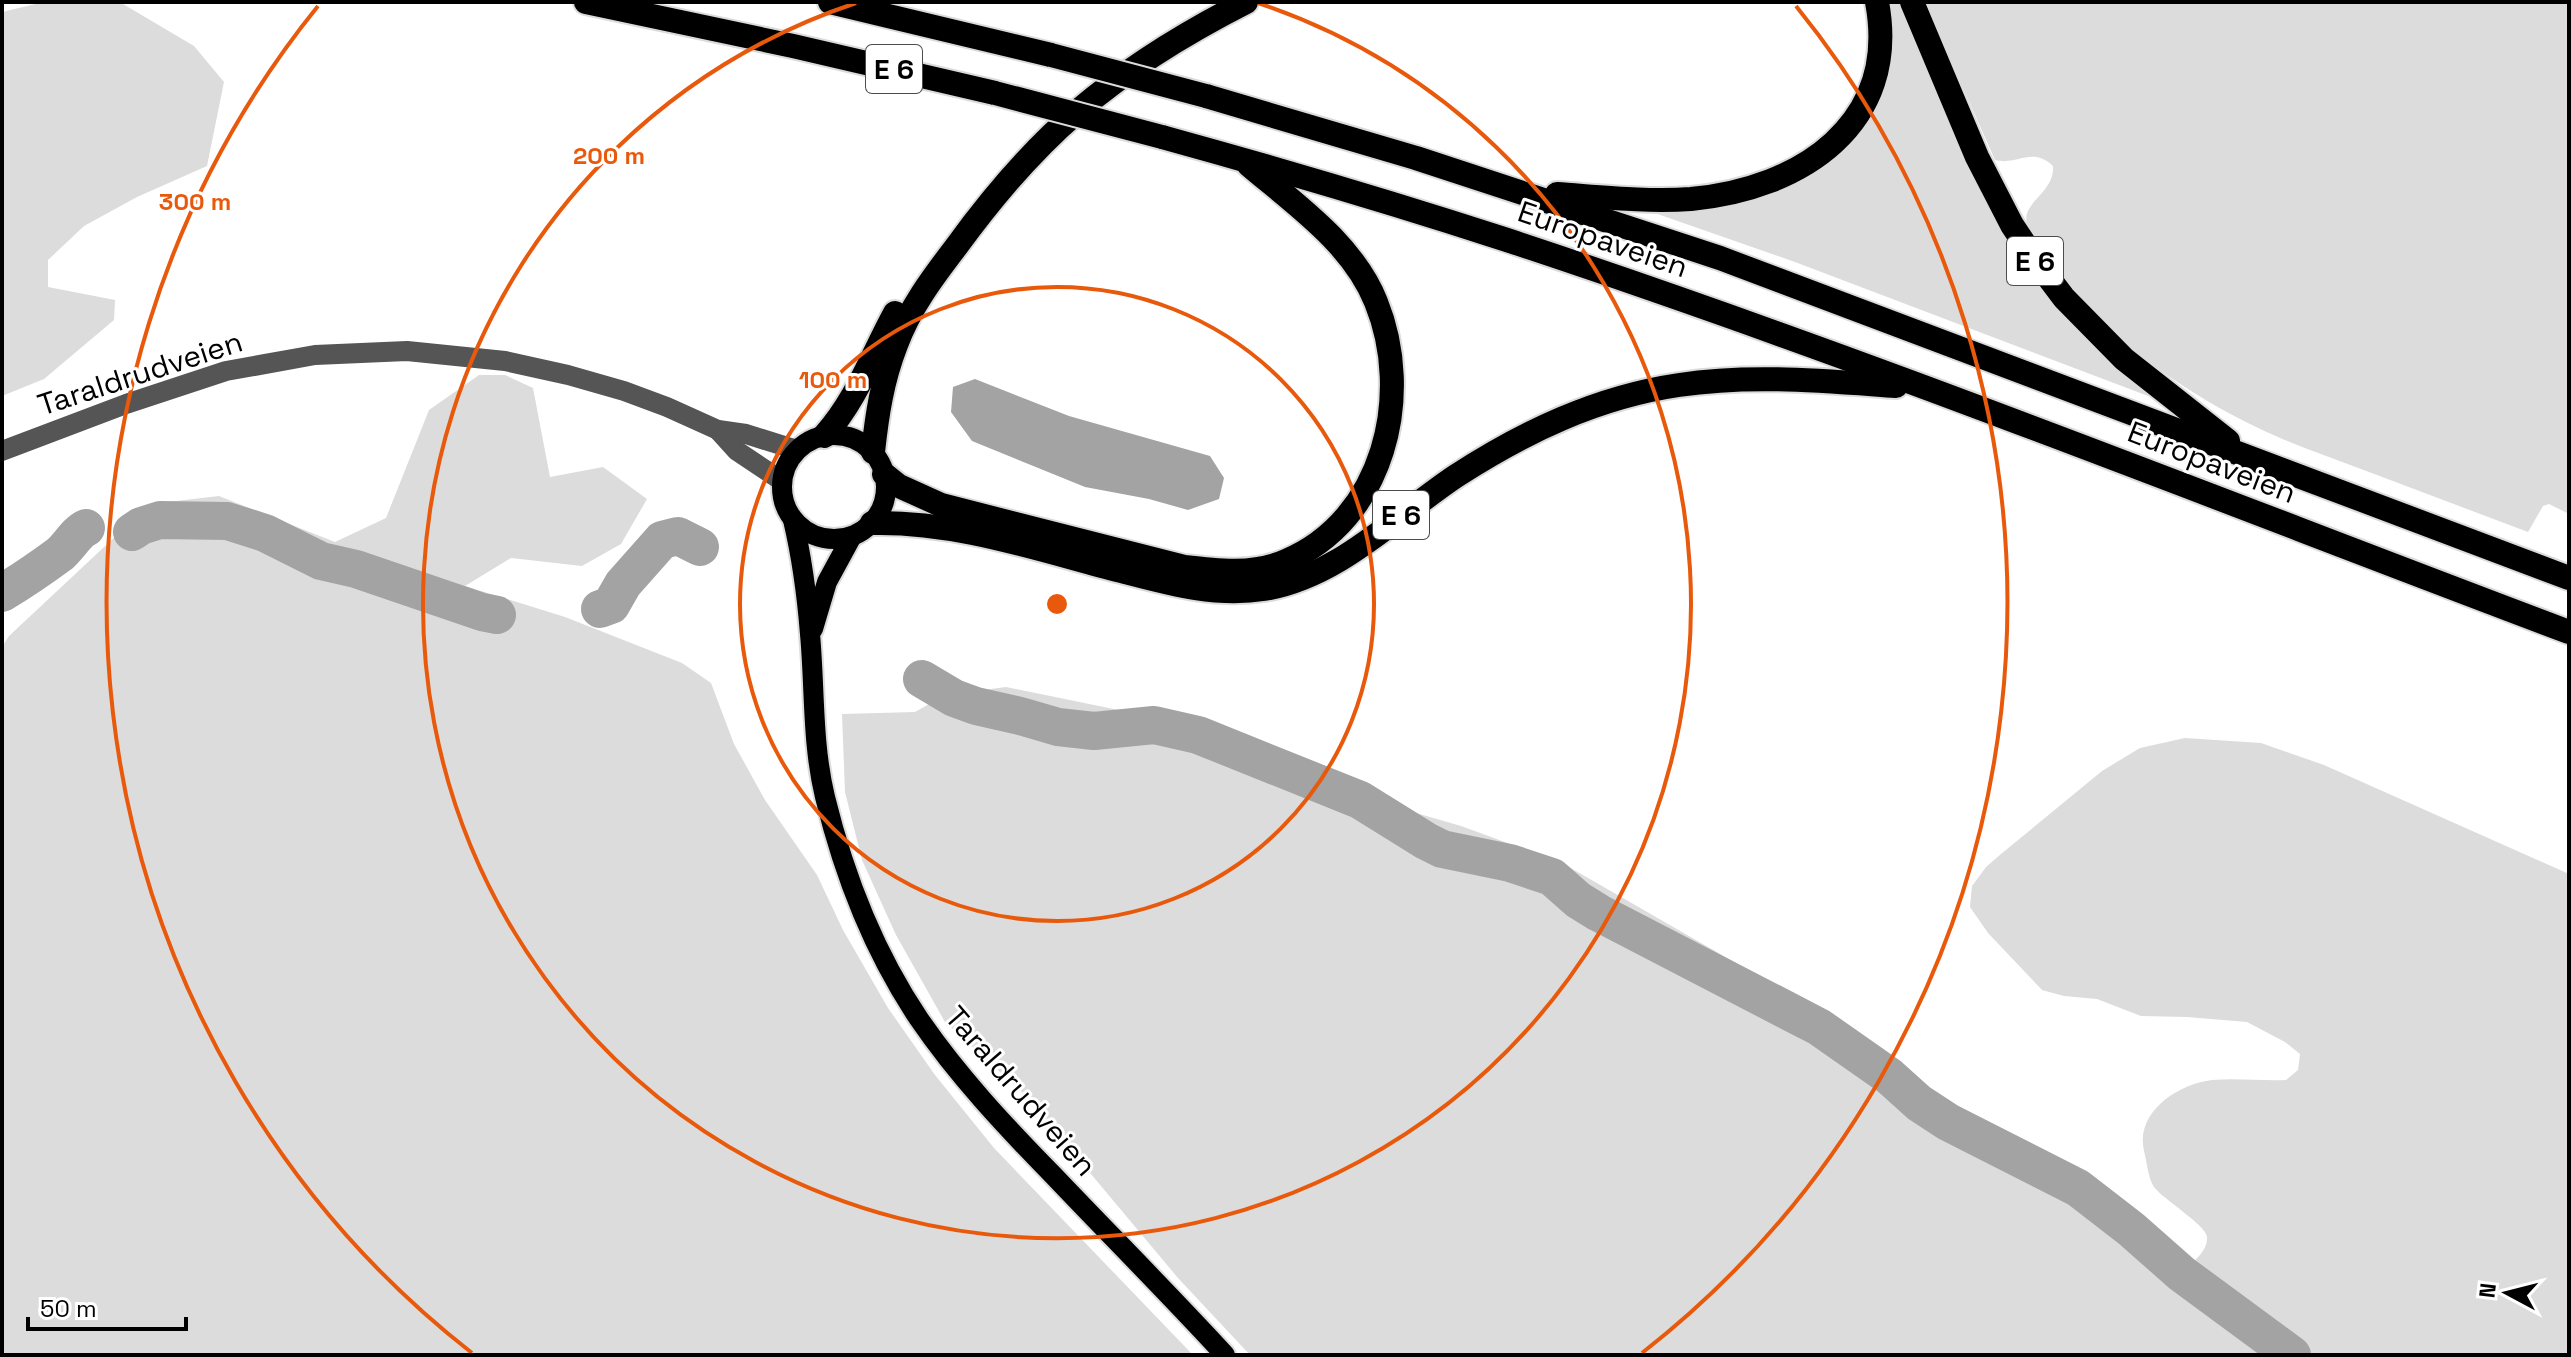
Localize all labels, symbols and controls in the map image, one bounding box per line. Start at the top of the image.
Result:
road number: E 6 [866,45,922,93]
text: 200 m [573,140,645,171]
text: 300 m [159,186,231,217]
street label: Europaveien [1513,192,1693,286]
road number: E 6 [2007,237,2063,285]
street label: Taraldrudveien [33,322,247,424]
text: 100 m [799,364,867,395]
street label: Europaveien [2122,412,2302,512]
road number: E 6 [1373,491,1429,539]
centre of rings [1043,590,1071,618]
street label: Taraldrudveien [936,998,1106,1184]
north arrow [2467,1253,2547,1333]
scale bar [28,1281,186,1331]
text: N [2472,1282,2502,1300]
text: 50 m [40,1293,97,1324]

